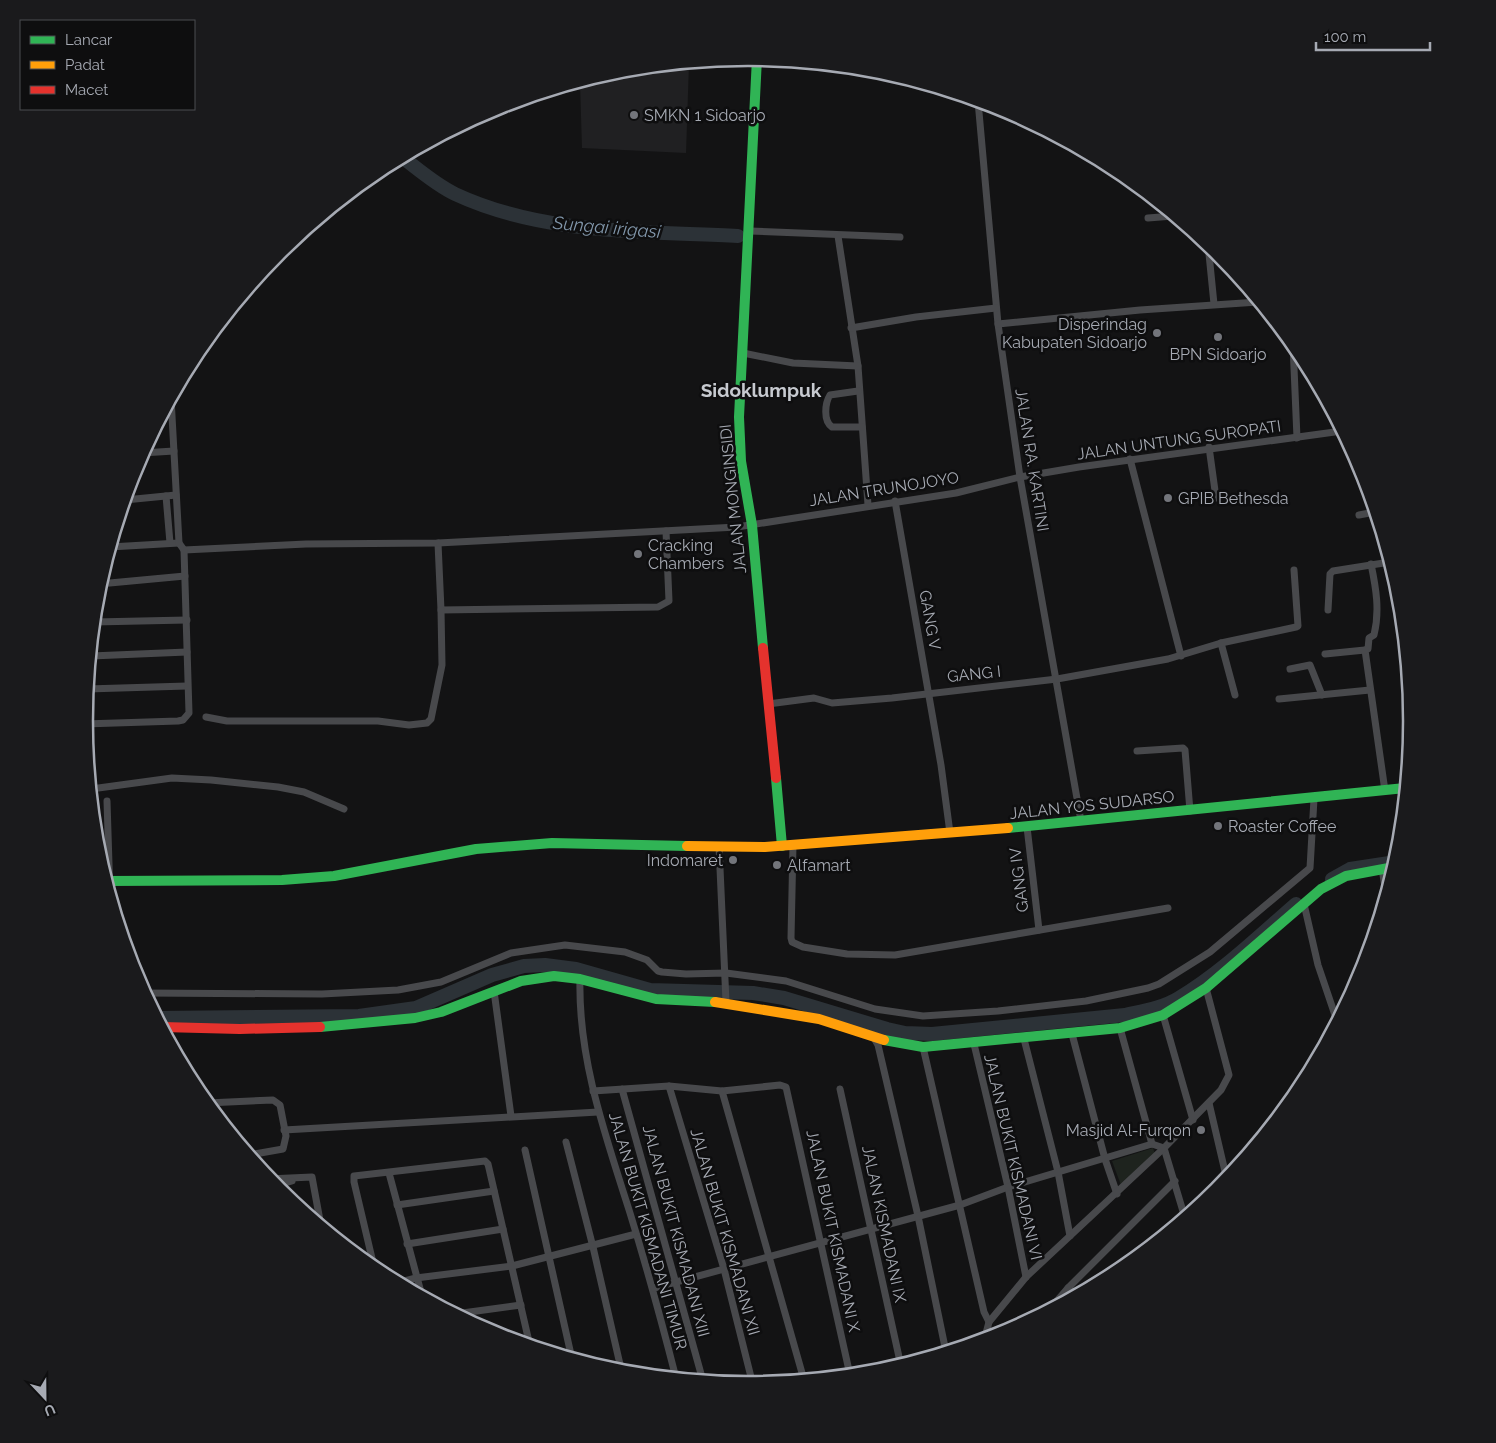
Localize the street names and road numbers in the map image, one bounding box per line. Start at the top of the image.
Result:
street label: JALAN RA. KARTINI [1011,387,1053,533]
street label: JALAN UNTUNG SUROPATI [1076,416,1282,464]
street label: JALAN MONGINSIDI [716,423,750,575]
street label: JALAN TRUNOJOYO [808,468,960,510]
street label: GANG V [915,589,945,652]
street label: GANG I [946,662,1002,686]
street label: JALAN YOS SUDARSO [1009,787,1175,823]
street label: GANG IV [1006,846,1032,913]
street label: JALAN BUKIT KISMADANI VI [980,1052,1046,1262]
street label: JALAN BUKIT KISMADANI TIMUR [605,1110,691,1352]
street label: JALAN BUKIT KISMADANI XIII [639,1123,713,1339]
street label: JALAN BUKIT KISMADANI XII [686,1126,764,1338]
street label: JALAN BUKIT KISMADANI X [802,1128,864,1335]
street label: JALAN KISMADANI IX [858,1144,910,1305]

